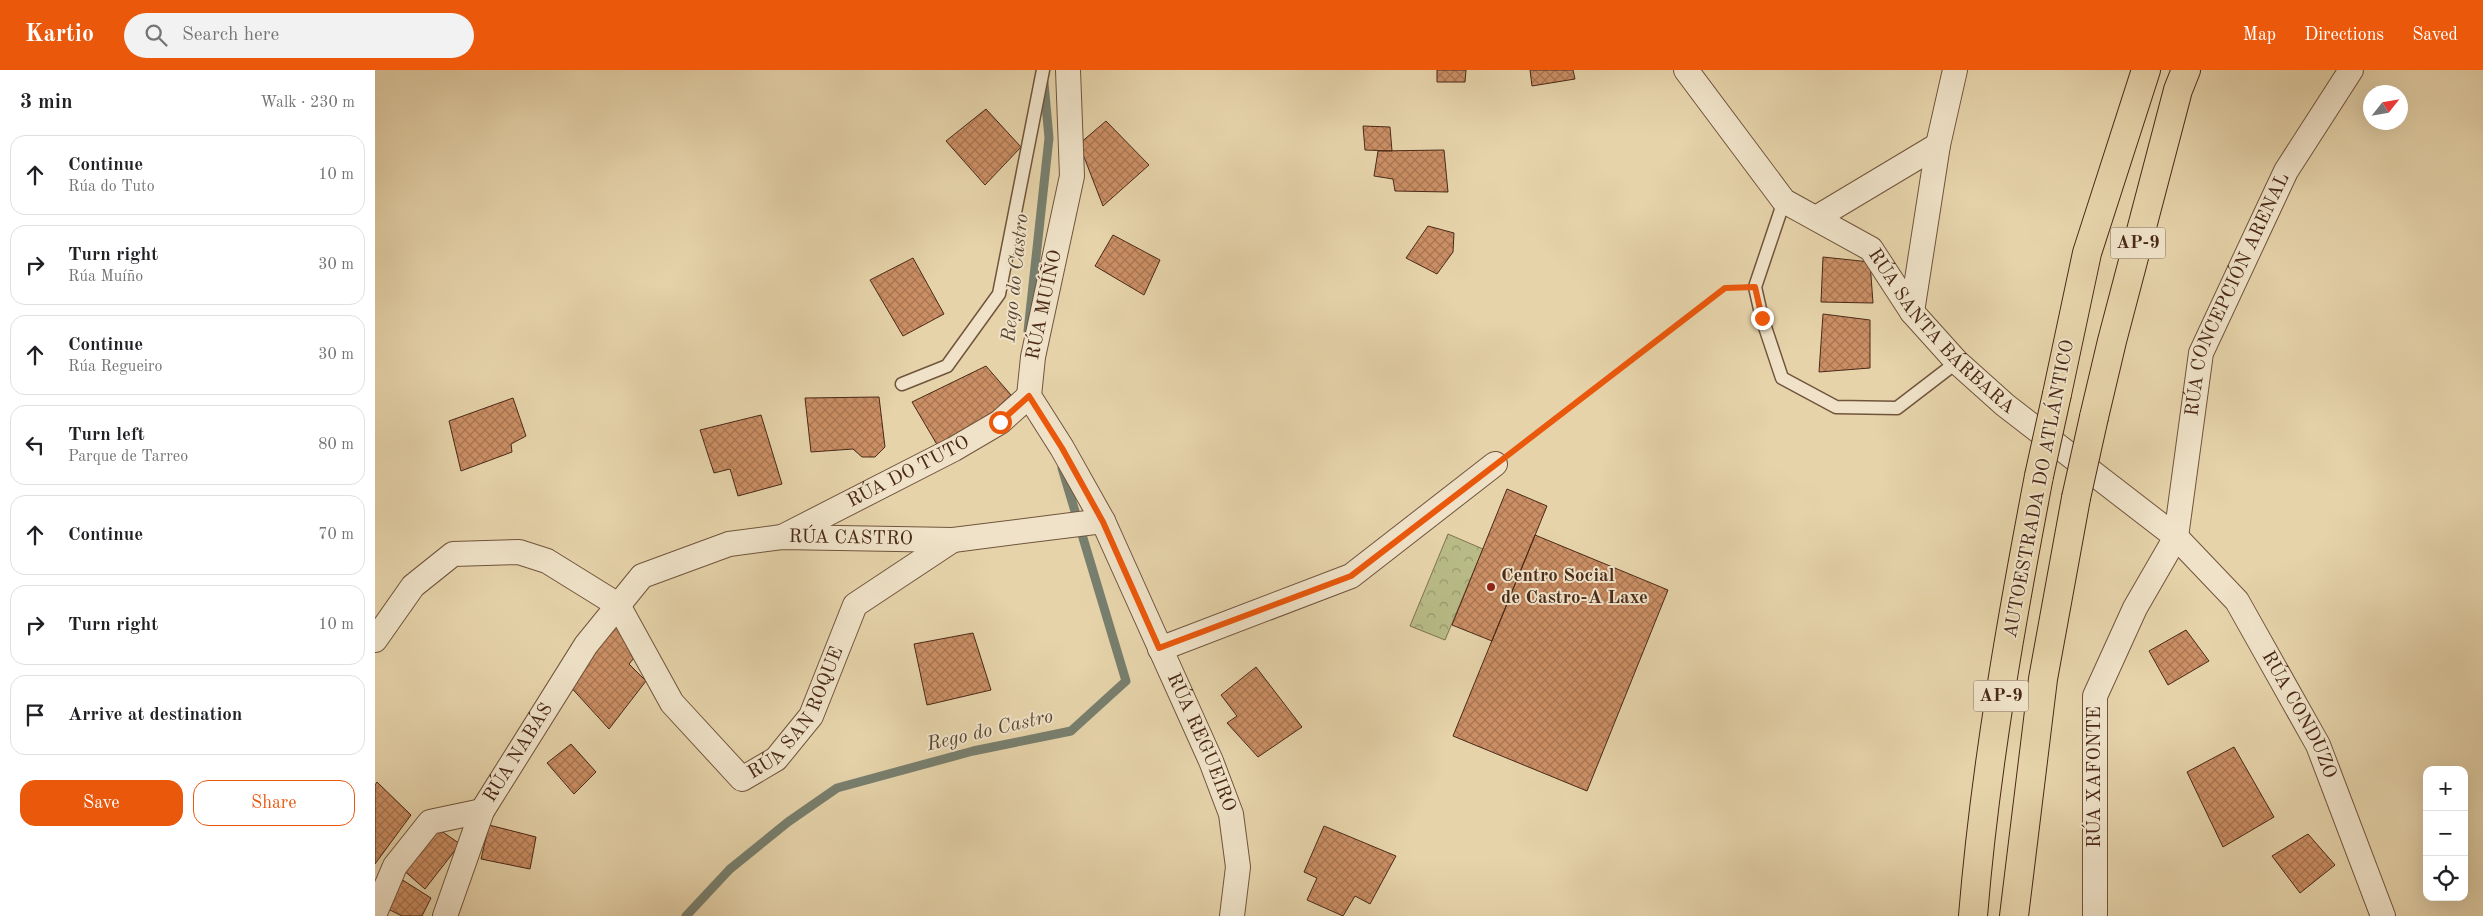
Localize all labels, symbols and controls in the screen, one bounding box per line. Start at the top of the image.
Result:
search box [124,13,474,58]
icon: search [142,21,170,49]
text: Kartio [25,23,94,47]
text: Search here [182,26,279,45]
text: Map [2243,26,2276,44]
text: Directions [2304,26,2384,44]
text: Saved [2412,26,2458,44]
north arrow [2363,85,2408,130]
text: 3 min [20,92,73,113]
text: Walk · 230 m [260,95,355,111]
text: Continue [68,156,143,175]
icon: ahead [21,161,49,189]
text: 10 m [318,167,354,183]
street label: RÚA CONCEPCIÓN ARENAL [2180,170,2293,418]
text: Rúa do Tuto [68,179,155,195]
water label: Rego do Castro [999,213,1033,344]
road number: AP-9 [2111,228,2165,258]
text: Turn right [68,246,158,265]
street label: RÚA SANTA BÁRBARA [1864,246,2018,418]
street label: RÚA MUÍÑO [1019,247,1066,362]
icon: right [21,251,49,279]
text: 30 m [318,257,354,273]
text: Rúa Muíño [68,269,143,285]
route end [1751,307,1774,330]
text: Continue [68,336,143,355]
street label: AUTOESTRADA DO ATLÁNTICO [1998,337,2078,640]
icon: ahead [21,341,49,369]
text: 30 m [318,347,354,363]
text: Rúa Regueiro [68,359,163,375]
route start [989,411,1012,434]
text: Turn left [68,426,145,445]
icon: left [21,431,49,459]
street label: RÚA DO TUTO [844,433,973,511]
text: 80 m [318,437,354,453]
text: Parque de Tarreo [68,449,188,465]
icon: ahead [21,521,49,549]
street label: RÚA CASTRO [788,523,913,549]
text: Continue [68,526,143,545]
text: 70 m [318,527,354,543]
place label: Centro Social de Castro-A Laxe [1501,567,1648,608]
marker: Centro Social de Castro-A Laxe [1485,581,1497,593]
icon: right [21,611,49,639]
text: Turn right [68,616,158,635]
text: 10 m [318,617,354,633]
street label: RÚA SAN ROQUE [745,644,847,783]
street label: RÚA CONDUZO [2258,648,2339,781]
street label: RÚA REGUEIRO [1163,670,1239,814]
road number: AP-9 [1973,680,2029,712]
street label: RÚA NABÁS [480,700,557,806]
icon: arrive [21,701,49,729]
text: Arrive at destination [68,706,242,725]
street label: RÚA XAFONTE [2081,706,2105,848]
water label: Rego do Castro [924,707,1055,756]
map controls [2423,766,2468,901]
button: + [2423,766,2468,811]
button: Save [20,780,183,826]
button: Share [193,780,355,826]
button: − [2423,811,2468,856]
button: locate [2423,856,2468,901]

